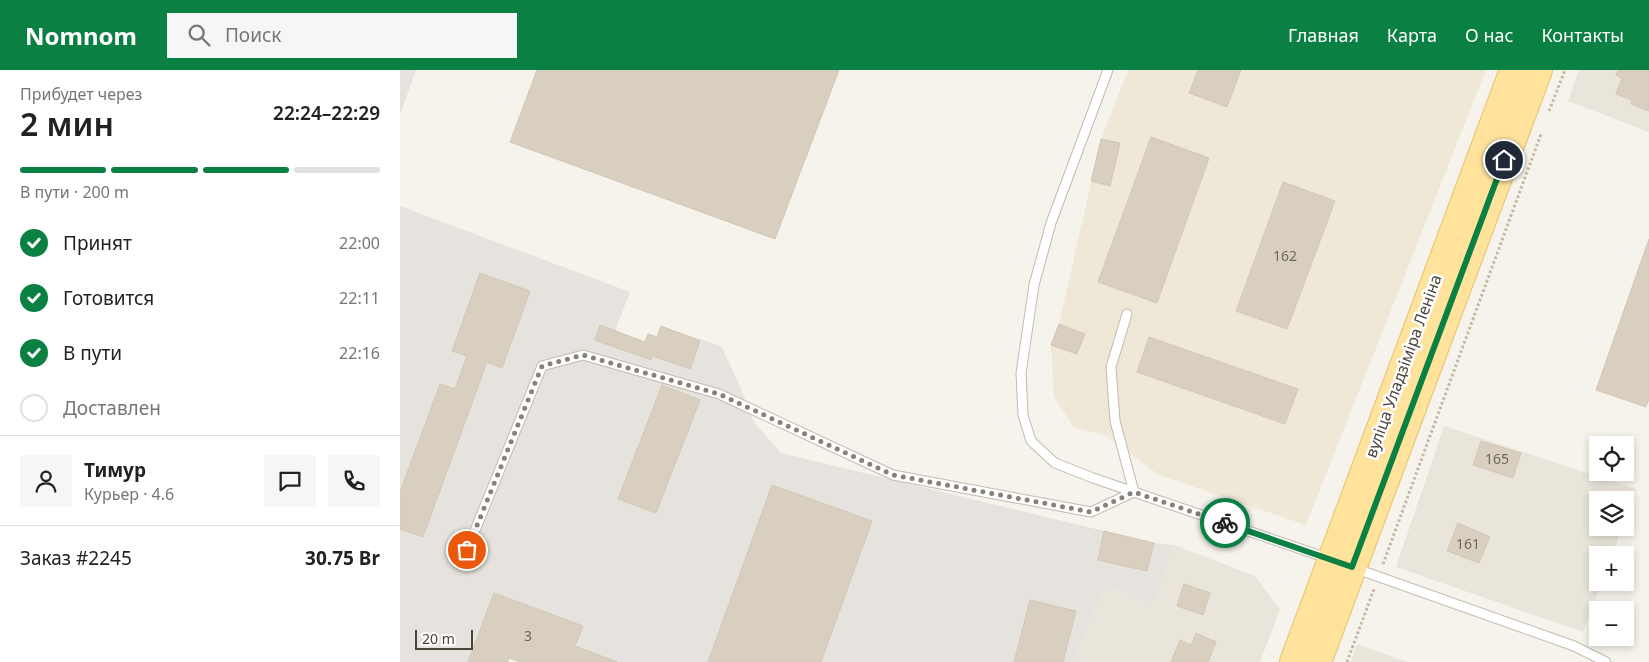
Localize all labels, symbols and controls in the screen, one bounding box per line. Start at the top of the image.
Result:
search box [167,13,517,58]
text: Nomnom [25,19,137,52]
icon: search [185,21,213,49]
text: Поиск [225,22,281,48]
text: Главная [1288,23,1359,47]
text: Карта [1387,23,1437,47]
text: О нас [1465,23,1513,47]
text: Контакты [1541,23,1624,47]
text: Прибудет через [20,83,142,105]
text: 22:24–22:29 [273,100,380,126]
text: 2 мин [20,102,114,145]
pin [1483,139,1525,181]
icon: home [1490,146,1518,174]
text: В пути · 200 m [20,181,129,203]
icon: check [20,229,48,257]
text: Принят [63,230,132,256]
text: 22:00 [339,232,380,254]
house number: 162 [1273,246,1297,265]
street label: вуліца Уладзіміра Леніна [1360,271,1446,461]
icon: check [20,284,48,312]
text: Готовится [63,285,154,311]
text: 22:11 [339,287,380,309]
icon: check [20,339,48,367]
text: В пути [63,340,122,366]
text: 22:16 [339,342,380,364]
text: Доставлен [63,395,161,421]
map controls [1589,436,1634,646]
button: locate [1589,436,1634,481]
house number: 165 [1485,449,1509,468]
button: person [20,455,72,507]
button: chat [264,455,316,507]
button: phone [328,455,380,507]
text: Тимур [84,457,146,483]
text: Курьер · 4.6 [84,483,174,505]
button: layers [1589,491,1634,536]
courier [1200,498,1250,548]
icon: bike [1211,509,1239,537]
pin [446,529,488,571]
house number: 161 [1456,534,1480,553]
icon: bag [453,536,481,564]
text: Заказ #2245 [20,545,132,571]
text: 30.75 Br [305,545,380,571]
button: + [1589,546,1634,591]
button: − [1589,601,1634,646]
house number: 3 [524,626,532,645]
scale bar [415,627,472,650]
text: 20 m [422,629,455,648]

